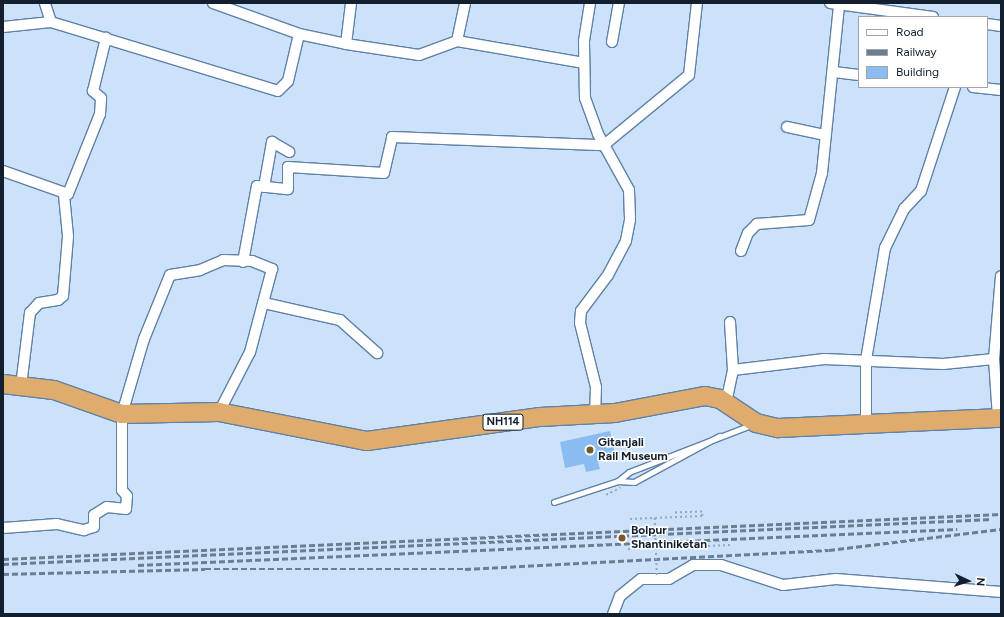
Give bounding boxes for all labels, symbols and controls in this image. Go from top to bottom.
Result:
legend [858,16,988,88]
text: Road [896,25,924,39]
text: Railway [896,45,937,59]
text: Building [896,65,939,79]
road number: NH114 [482,413,524,431]
place label: Gitanjali Rail Museum [598,436,668,464]
marker: Gitanjali Rail Museum [585,445,595,455]
place label: Bolpur Shantiniketan [631,524,707,552]
marker: Bolpur Shantiniketan [616,532,628,544]
north arrow [948,561,988,601]
text: N [974,577,987,587]

